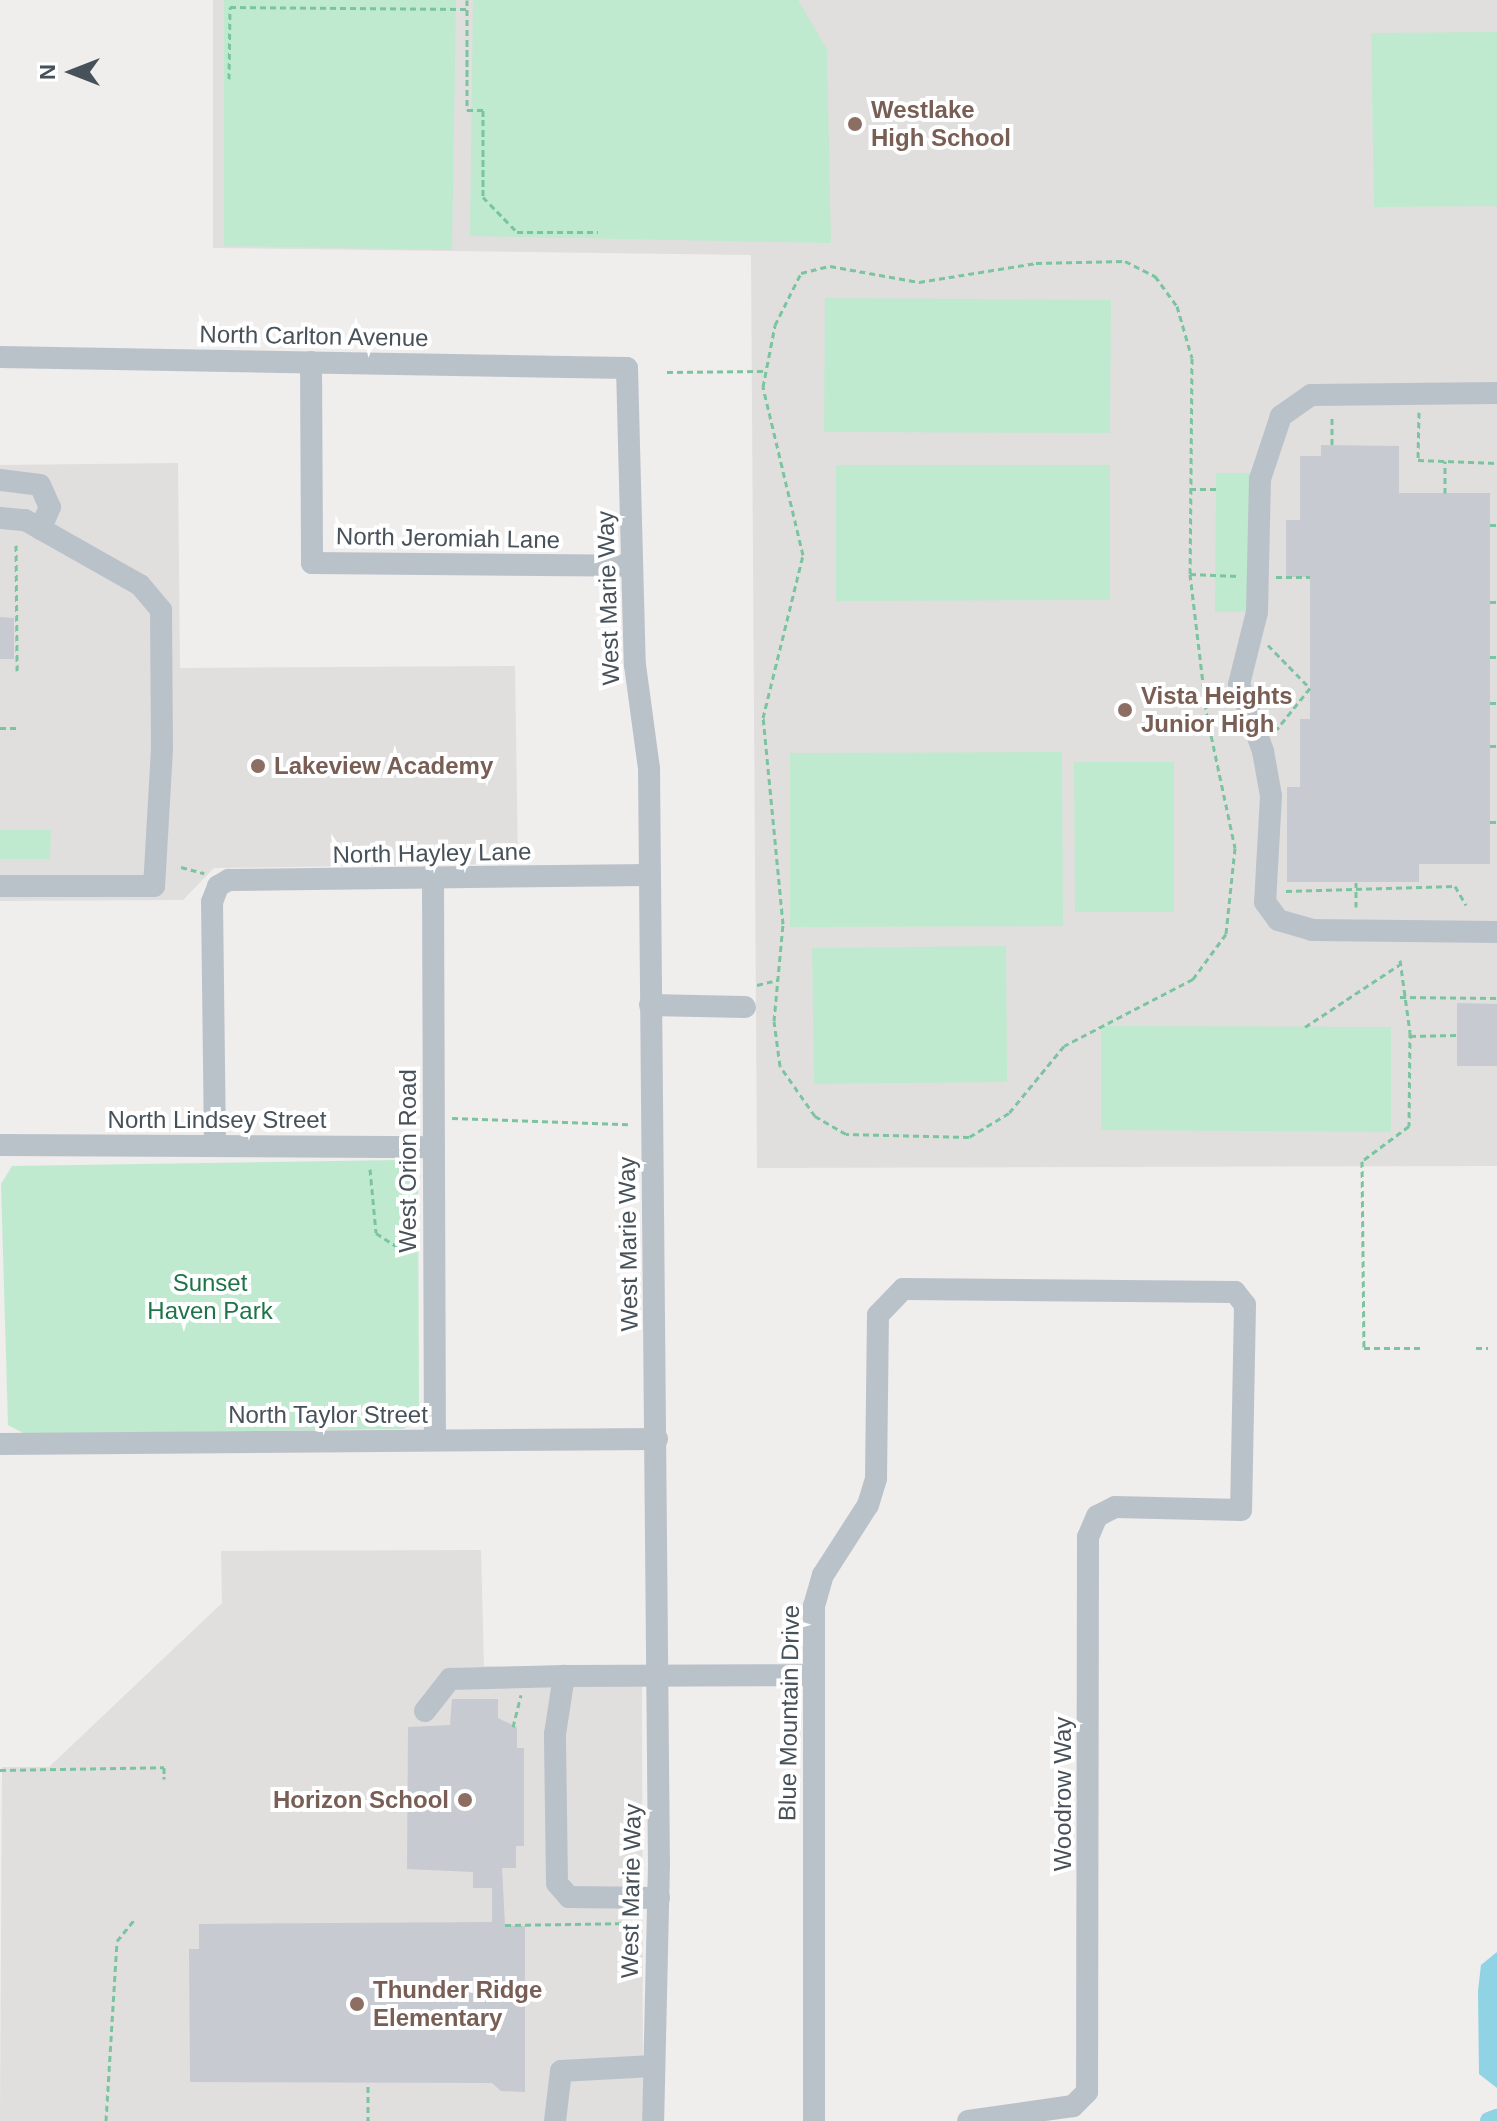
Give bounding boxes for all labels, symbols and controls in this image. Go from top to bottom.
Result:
north arrow [32,32,112,112]
text: N [35,64,60,80]
place label: Westlake High School [871,96,1011,152]
marker: Westlake High School [846,115,864,133]
street label: North Carlton Avenue [199,320,429,352]
street label: West Marie Way [591,510,625,686]
street label: North Jeromiah Lane [336,522,560,554]
place label: Vista Heights Junior High [1141,682,1293,738]
marker: Vista Heights Junior High [1116,701,1134,719]
place label: Lakeview Academy [274,752,494,780]
marker: Lakeview Academy [249,757,267,775]
street label: North Hayley Lane [332,837,532,869]
street label: West Orion Road [394,1069,422,1253]
street label: North Lindsey Street [108,1106,326,1134]
street label: West Marie Way [612,1156,644,1332]
park label: Sunset Haven Park [147,1269,273,1325]
street label: North Taylor Street [228,1401,428,1429]
street label: Blue Mountain Drive [773,1605,805,1821]
street label: Woodrow Way [1049,1717,1077,1871]
place label: Horizon School [273,1786,449,1814]
marker: Horizon School [456,1791,474,1809]
street label: West Marie Way [615,1803,647,1979]
place label: Thunder Ridge Elementary [373,1976,542,2032]
marker: Thunder Ridge Elementary [348,1995,366,2013]

